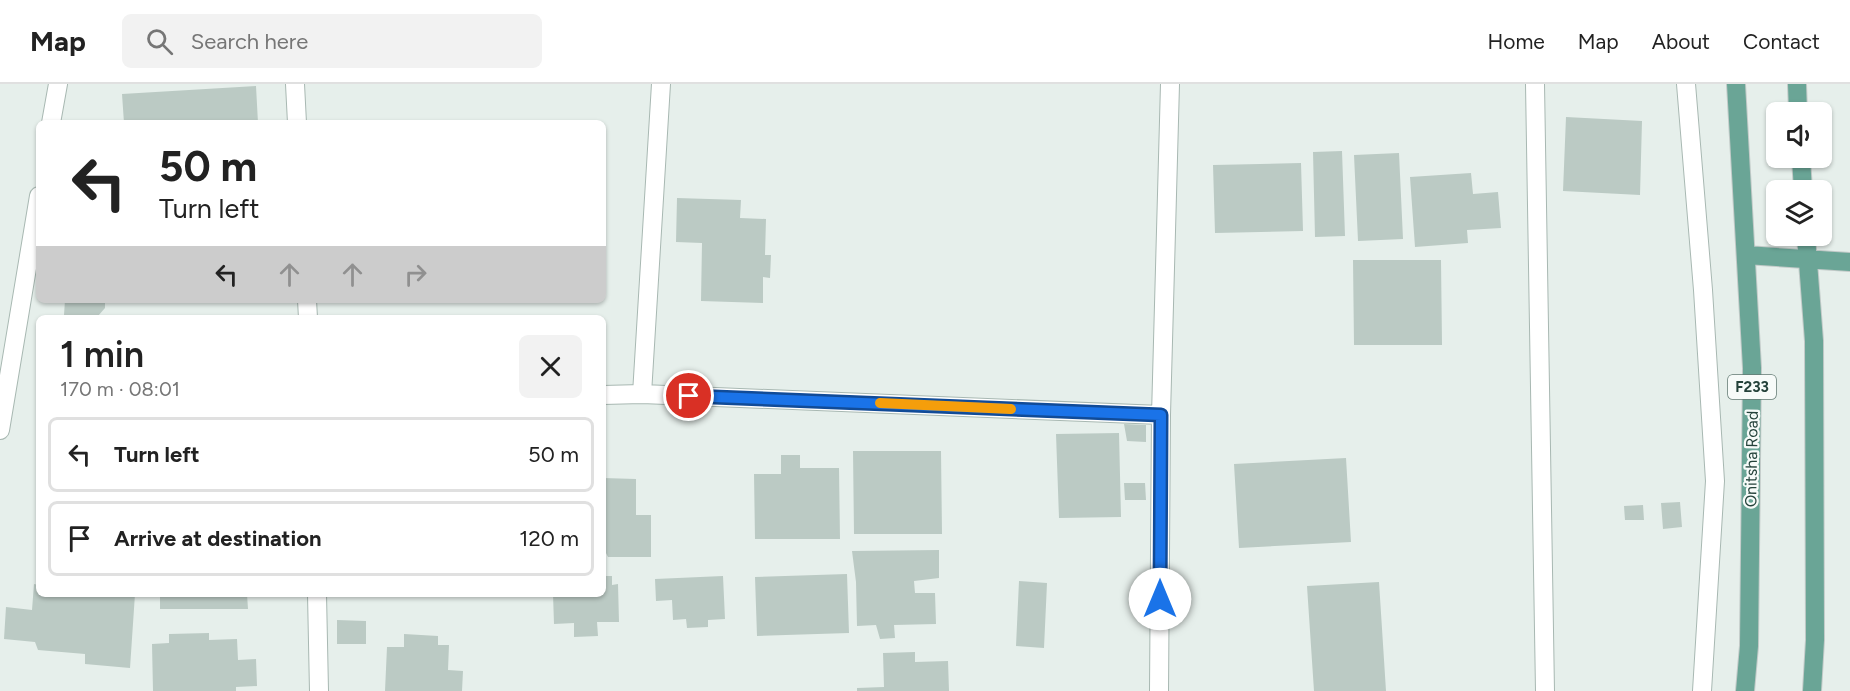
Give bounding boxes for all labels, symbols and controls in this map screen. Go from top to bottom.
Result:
search box [122,14,542,68]
text: Map [30,24,86,58]
icon: search [143,25,176,58]
text: Search here [191,28,308,55]
text: Home [1488,29,1545,54]
text: Map [1578,29,1619,54]
text: About [1652,29,1710,54]
text: Contact [1743,29,1820,54]
map controls [1766,102,1832,246]
button: sound [1766,102,1832,168]
text: 50 m [159,141,257,192]
icon: left [60,144,138,222]
button: layers [1766,180,1832,246]
text: Turn left [159,192,259,225]
icon: left [210,258,243,291]
icon: ahead [273,258,306,291]
icon: ahead [336,258,369,291]
icon: right [399,258,432,291]
text: 1 min [60,333,144,376]
button: close [519,335,582,398]
pin [663,370,714,421]
road number: F233 [1728,375,1776,399]
text: 170 m · 08:01 [60,377,180,401]
icon: arrive [672,379,705,412]
street label: Onitsha Road [1741,411,1762,507]
icon: left [63,438,96,471]
text: Turn left [114,441,200,468]
text: 50 m [528,441,579,468]
icon: arrive [63,522,96,555]
text: Arrive at destination [114,525,322,552]
text: 120 m [519,525,579,552]
position arrow [1128,567,1192,631]

